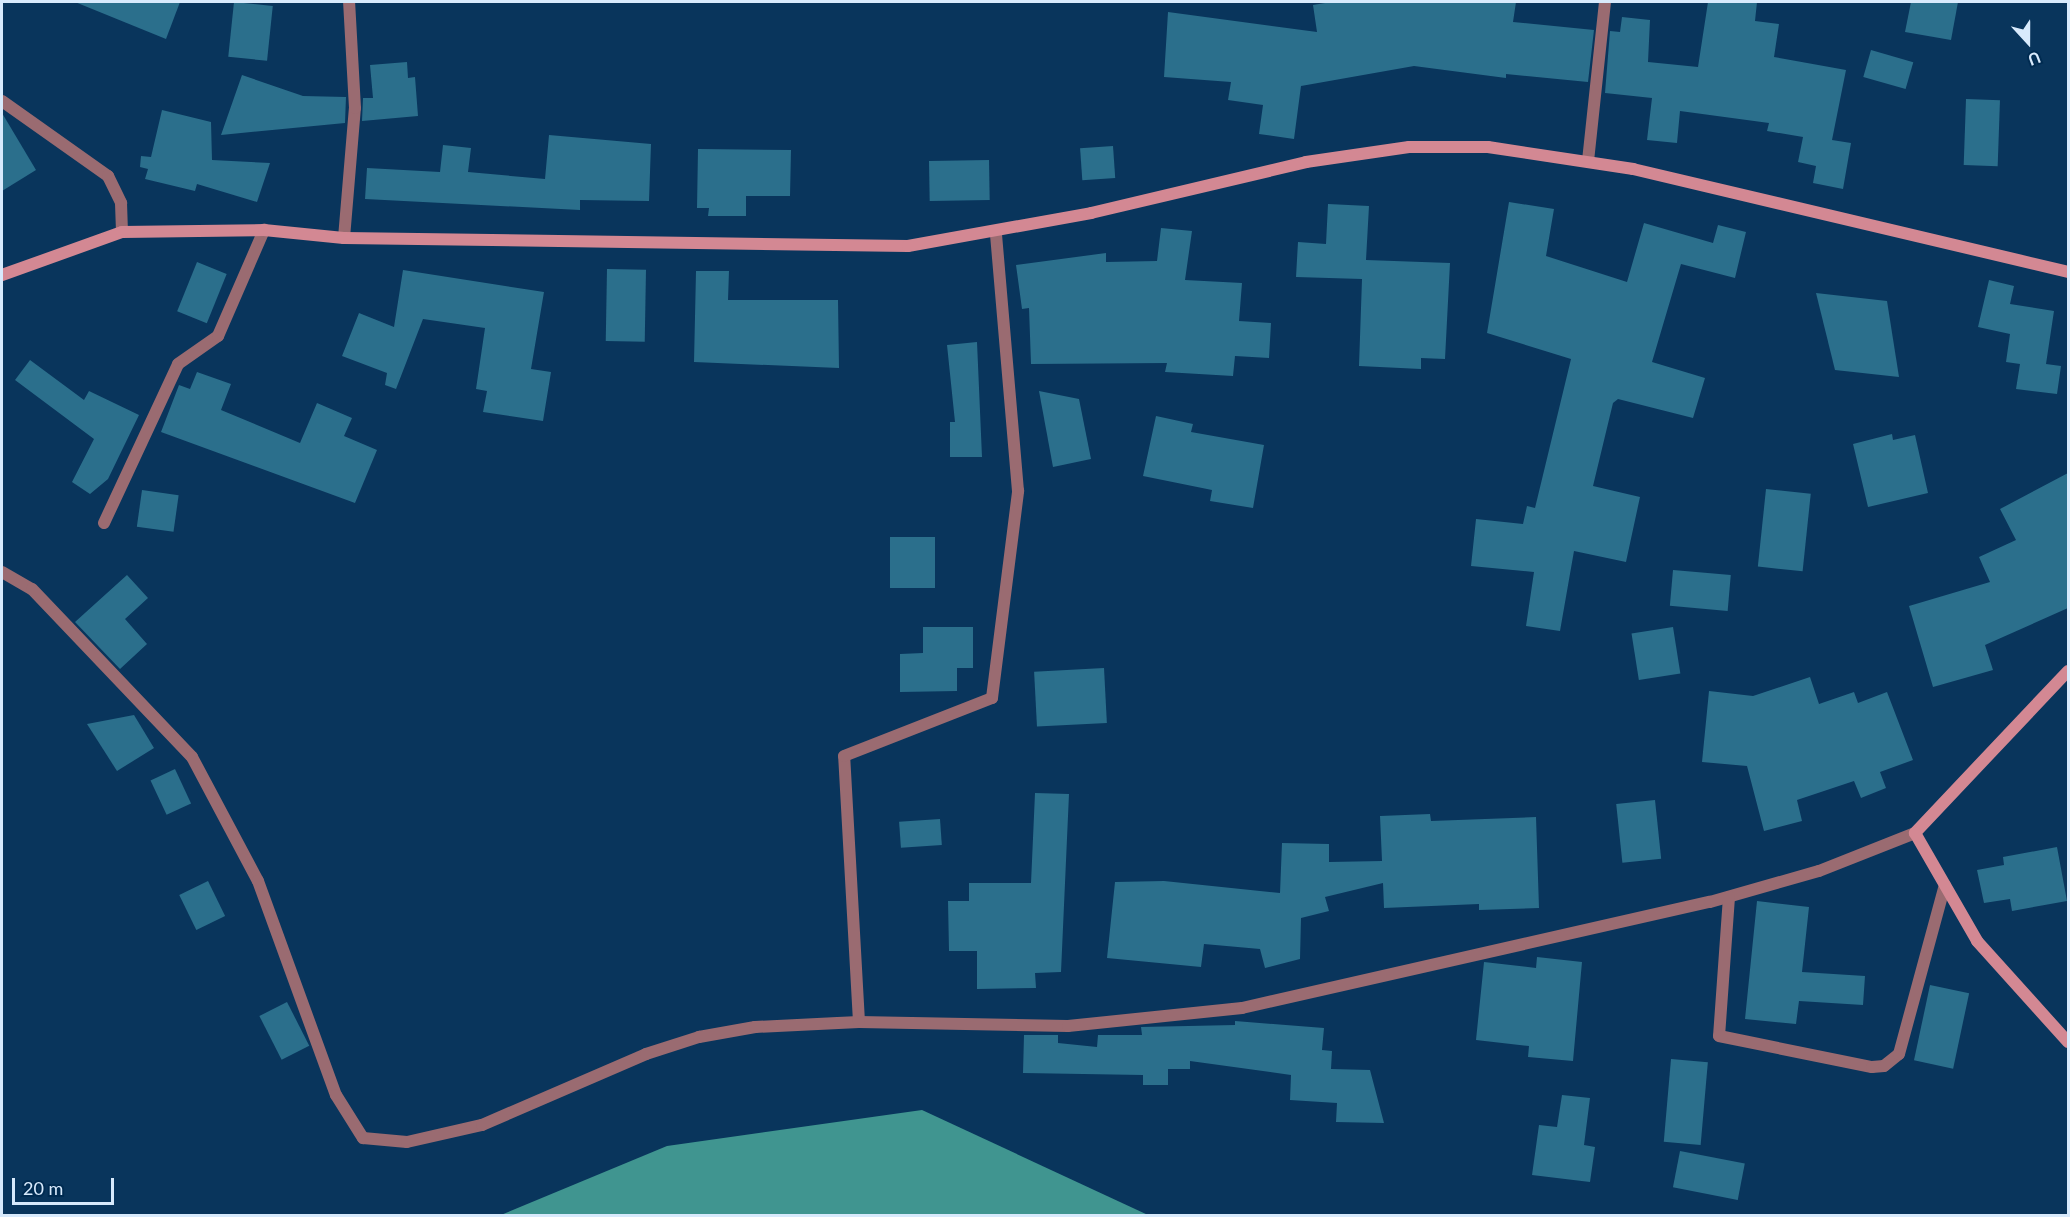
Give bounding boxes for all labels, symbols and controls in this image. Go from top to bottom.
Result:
north arrow [1998,12,2058,72]
text: U [2026,48,2044,70]
scale bar [15,1166,117,1204]
text: 20 m [23,1177,63,1199]

